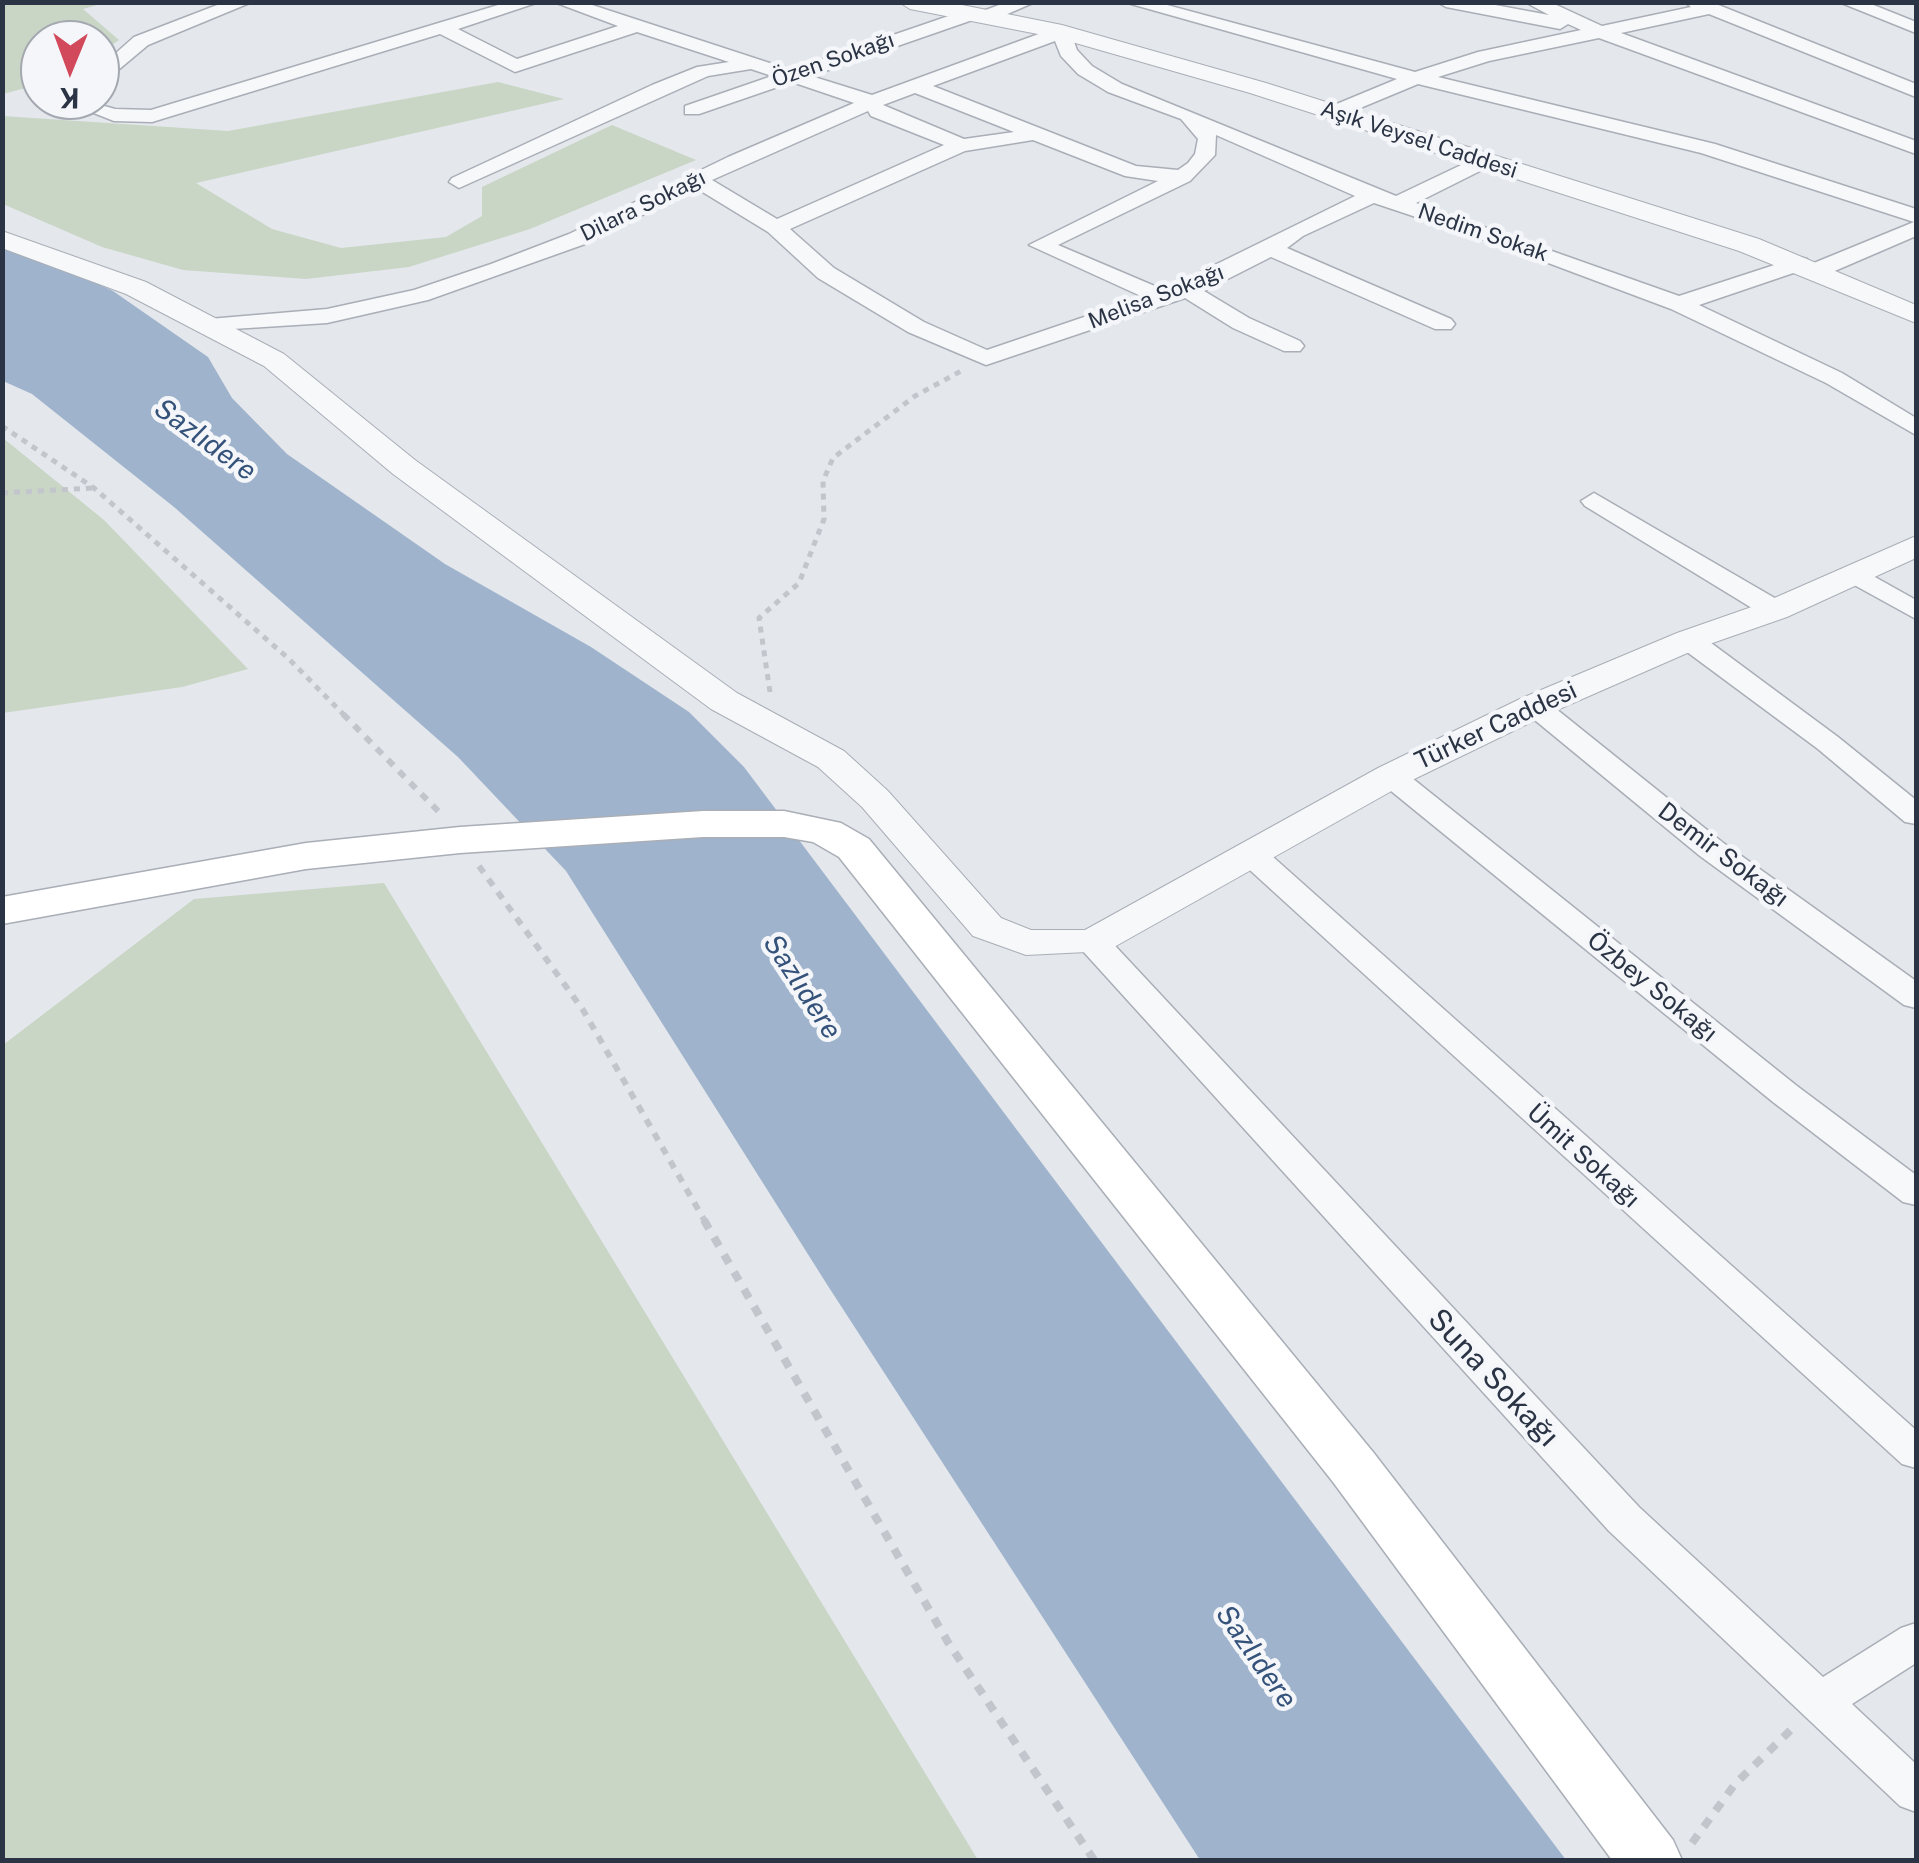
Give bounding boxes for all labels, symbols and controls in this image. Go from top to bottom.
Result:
north arrow [20,20,120,120]
street label: Özen Sokağı [768,27,898,93]
text: K [59,82,80,115]
street label: Aşık Veysel Caddesi [1317,96,1521,184]
street label: Dilara Sokağı [576,164,710,248]
street label: Nedim Sokak [1414,198,1552,268]
street label: Melisa Sokağı [1085,259,1227,335]
water label: Sazlıdere [147,392,263,488]
street label: Türker Caddesi [1410,675,1582,777]
street label: Demir Sokağı [1652,796,1794,914]
street label: Özbey Sokağı [1581,925,1723,1049]
water label: Sazlıdere [756,928,848,1046]
street label: Ümit Sokağı [1521,1098,1645,1214]
street label: Suna Sokağı [1420,1302,1566,1454]
water label: Sazlıdere [1208,1599,1304,1715]

